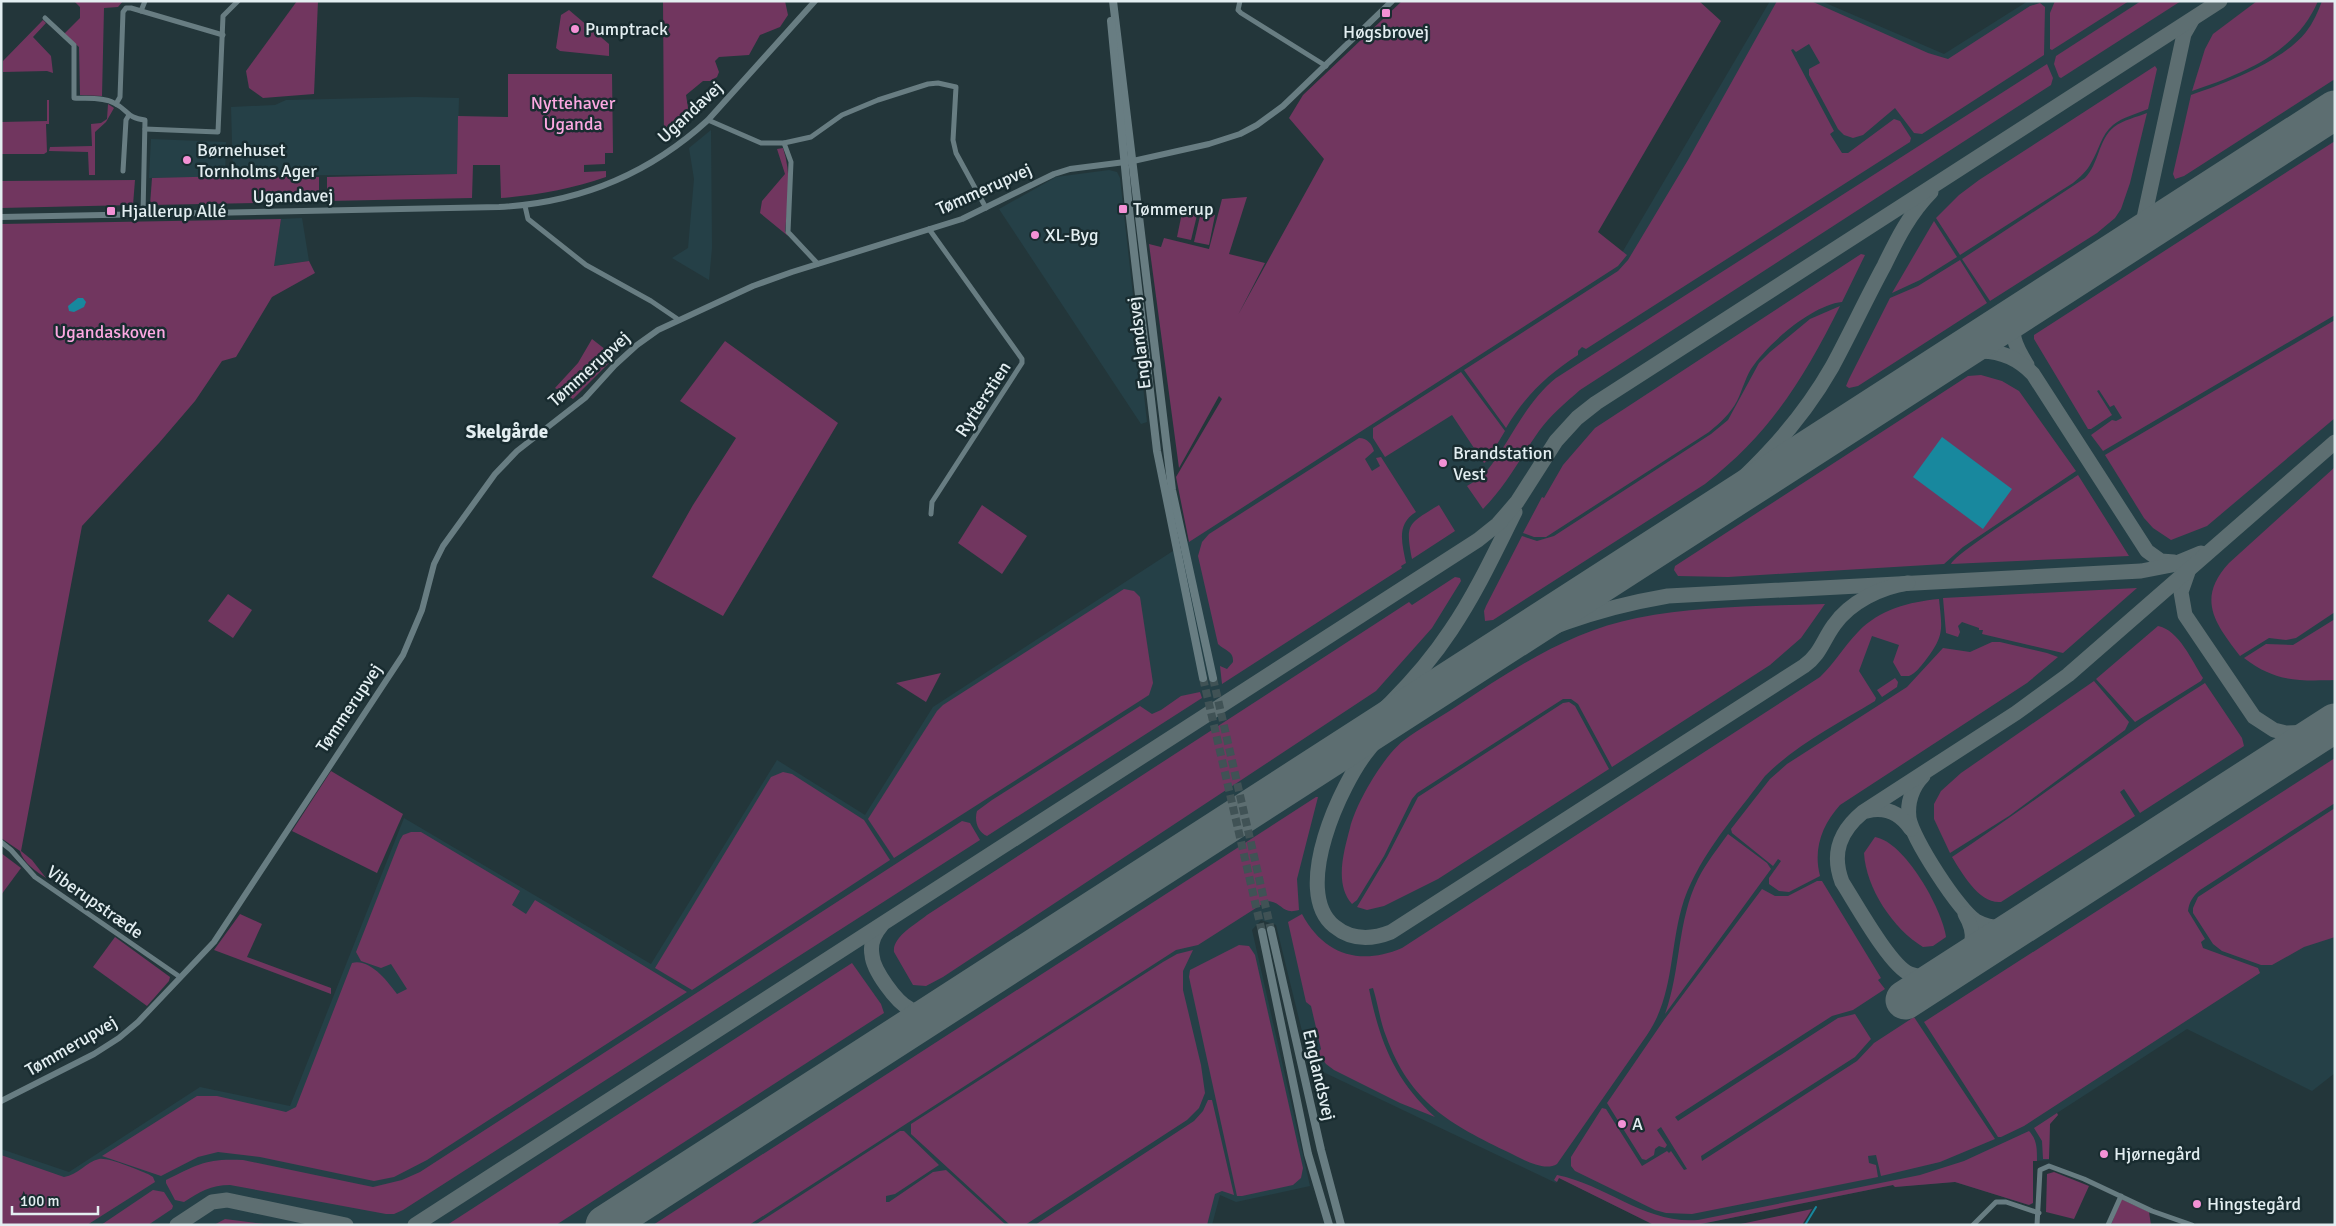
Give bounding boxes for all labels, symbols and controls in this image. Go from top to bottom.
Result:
marker: Høgsbrovej [1380,7,1392,19]
place label: Pumptrack [585,18,668,40]
place label: Høgsbrovej [1343,21,1429,43]
marker: Pumptrack [569,23,581,35]
street label: Ugandavej [653,76,727,148]
park label: Nyttehaver Uganda [531,92,616,135]
place label: Børnehuset Tornholms Ager [197,139,317,182]
marker: Børnehuset Tornholms Ager [181,154,193,166]
street label: Tømmerupvej [933,158,1035,220]
street label: Ugandavej [252,184,334,208]
place label: Tømmerup [1133,198,1213,220]
place label: Hjallerup Allé [121,200,226,222]
marker: Tømmerup [1117,203,1129,215]
marker: Hjallerup Allé [105,205,117,217]
place label: XL-Byg [1045,224,1098,246]
marker: XL-Byg [1029,229,1041,241]
street label: Englandsvej [1122,295,1156,391]
park label: Ugandaskoven [54,321,166,343]
street label: Tømmerupvej [544,327,634,411]
street label: Rytterstien [950,357,1016,441]
district label: Skelgårde [466,420,548,444]
place label: Brandstation Vest [1453,442,1552,485]
marker: Brandstation Vest [1437,457,1449,469]
street label: Tømmerupvej [311,659,387,757]
street label: Viberupstræde [42,861,148,943]
street label: Tømmerupvej [21,1011,121,1081]
street label: Englandsvej [1298,1027,1340,1123]
place label: A [1632,1113,1643,1135]
marker: A [1616,1118,1628,1130]
place label: Hjørnegård [2114,1143,2201,1165]
marker: Hjørnegård [2098,1148,2110,1160]
scale bar [12,1184,99,1216]
text: 100 m [20,1192,60,1210]
place label: Hingstegård [2207,1193,2301,1215]
marker: Hingstegård [2191,1198,2203,1210]

